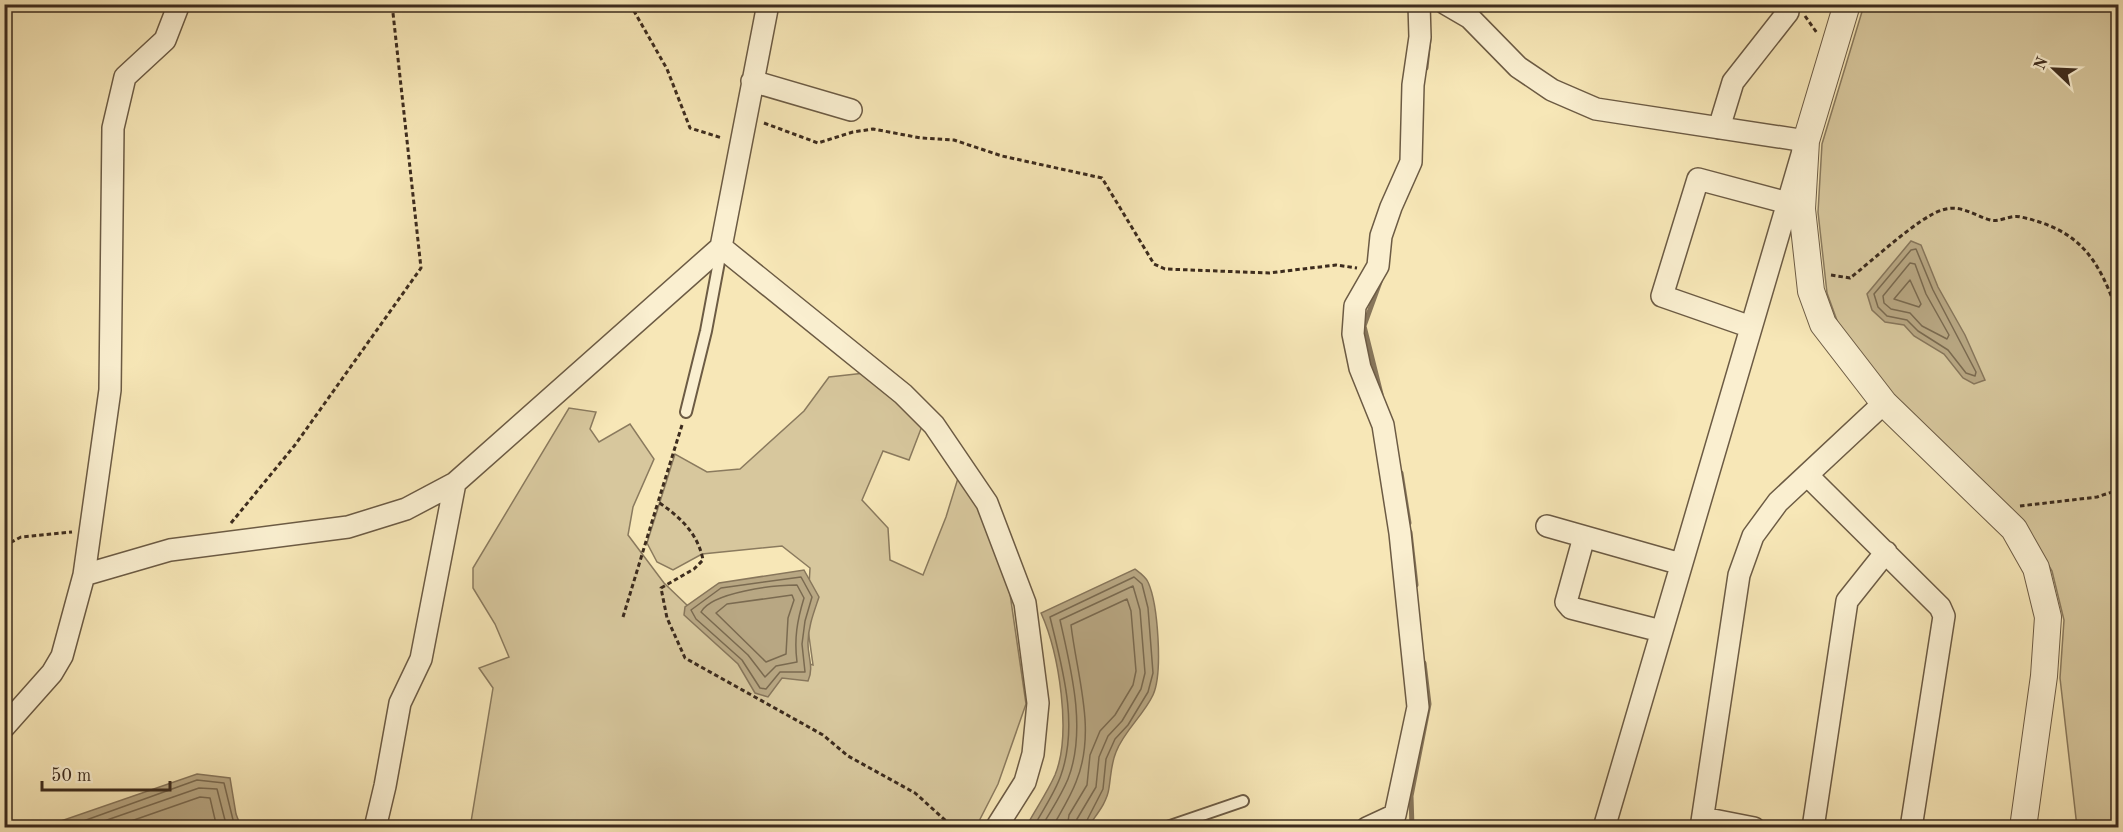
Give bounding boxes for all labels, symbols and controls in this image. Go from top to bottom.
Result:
north arrow [2024,39,2084,99]
text: N [2032,54,2052,73]
scale bar [42,754,170,792]
text: 50 m [51,767,91,785]

